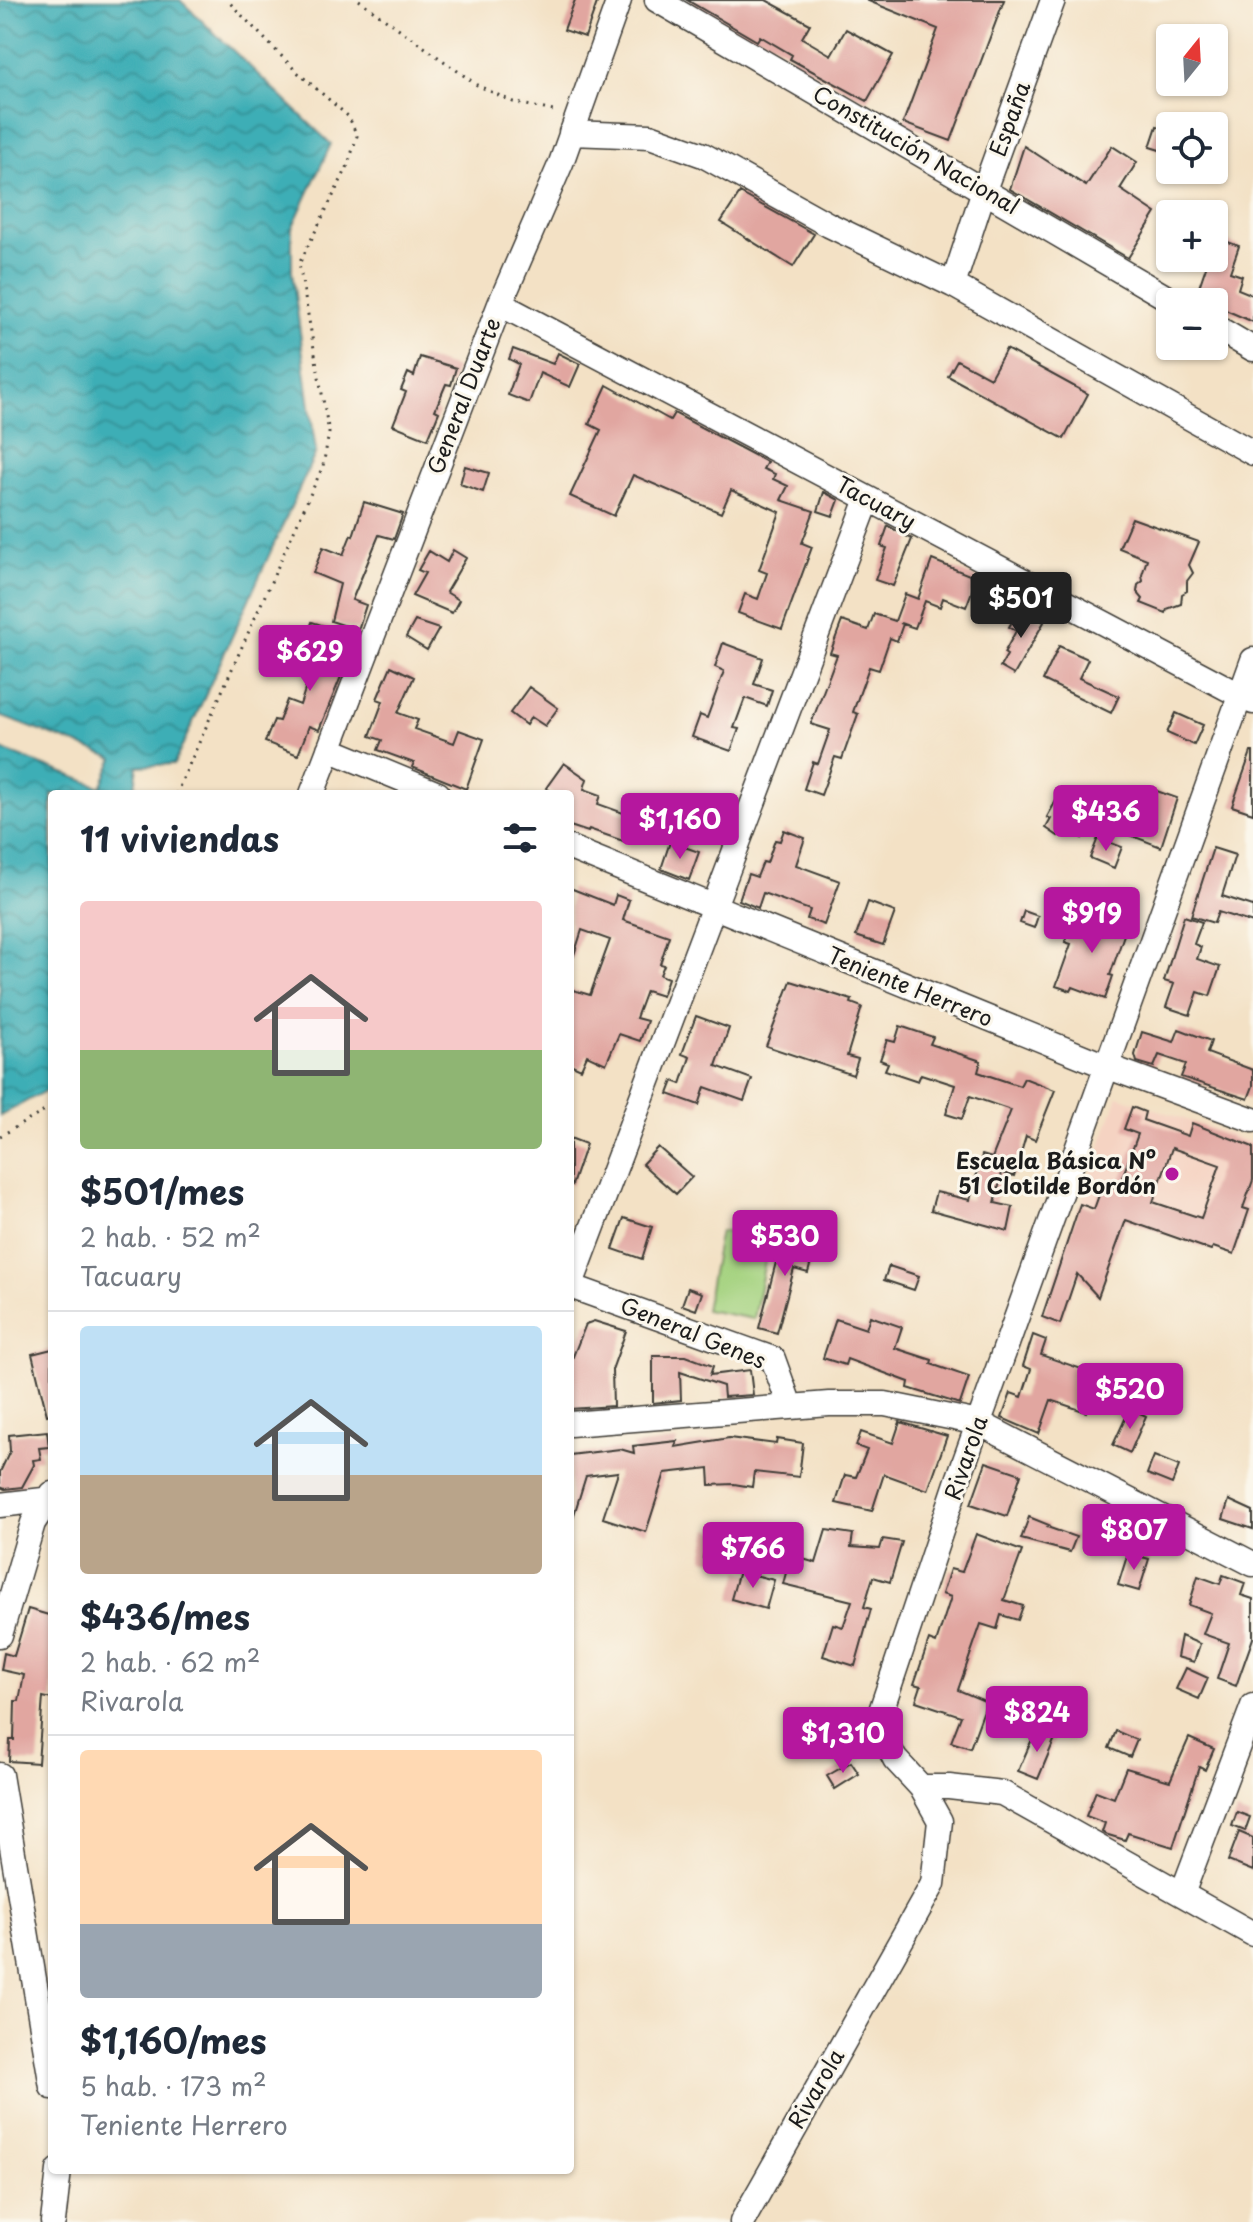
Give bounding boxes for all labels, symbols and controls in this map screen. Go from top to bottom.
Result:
north arrow [1156,24,1228,96]
map controls [1156,24,1228,360]
street label: Constitución Nacional [807,76,1026,221]
street label: España [980,76,1037,161]
button: locate [1156,112,1228,184]
button: + [1156,200,1228,272]
button: − [1156,288,1228,360]
street label: General Duarte [418,312,508,479]
street label: Tacuary [831,467,923,536]
pin: $501 [974,572,1068,640]
text: $501 [989,578,1053,617]
pin: $629 [263,625,357,693]
text: $629 [277,631,343,670]
pin: $436 [1059,785,1153,853]
text: $436 [1071,791,1141,830]
pin: $1,160 [615,793,745,861]
text: $1,160 [639,799,721,838]
text: 11 viviendas [80,812,279,864]
icon: filters [498,816,542,860]
pin: $919 [1045,887,1139,955]
text: $919 [1062,893,1122,932]
street label: Teniente Herrero [823,937,998,1034]
icon: home [239,953,383,1097]
place label: Escuela Básica Nº 51 Clotilde Bordón [956,1143,1156,1201]
text: $501/mes [80,1165,244,1217]
marker: Escuela Básica Nº 51 Clotilde Bordón [1163,1165,1181,1183]
pin: $530 [738,1210,832,1278]
text: $530 [750,1216,820,1255]
text: 2 hab. · 52 m² [80,1217,261,1256]
text: Tacuary [80,1256,182,1295]
street label: General Genes [616,1287,771,1376]
pin: $520 [1083,1363,1177,1431]
text: $520 [1095,1369,1165,1408]
icon: home [239,1378,383,1522]
street label: Rivarola [935,1410,995,1504]
pin: $807 [1087,1504,1181,1572]
text: $807 [1100,1510,1168,1549]
pin: $766 [706,1522,800,1590]
text: $766 [721,1528,785,1567]
text: $436/mes [80,1590,250,1642]
text: 2 hab. · 62 m² [80,1642,261,1681]
text: Rivarola [80,1681,183,1720]
pin: $824 [990,1686,1084,1754]
text: $824 [1004,1692,1070,1731]
pin: $1,310 [778,1707,908,1775]
text: $1,310 [801,1713,885,1752]
icon: home [239,1802,383,1946]
text: $1,160/mes [80,2014,267,2066]
street label: Rivarola [779,2041,851,2134]
text: 5 hab. · 173 m² [80,2066,267,2105]
text: Teniente Herrero [80,2105,288,2144]

